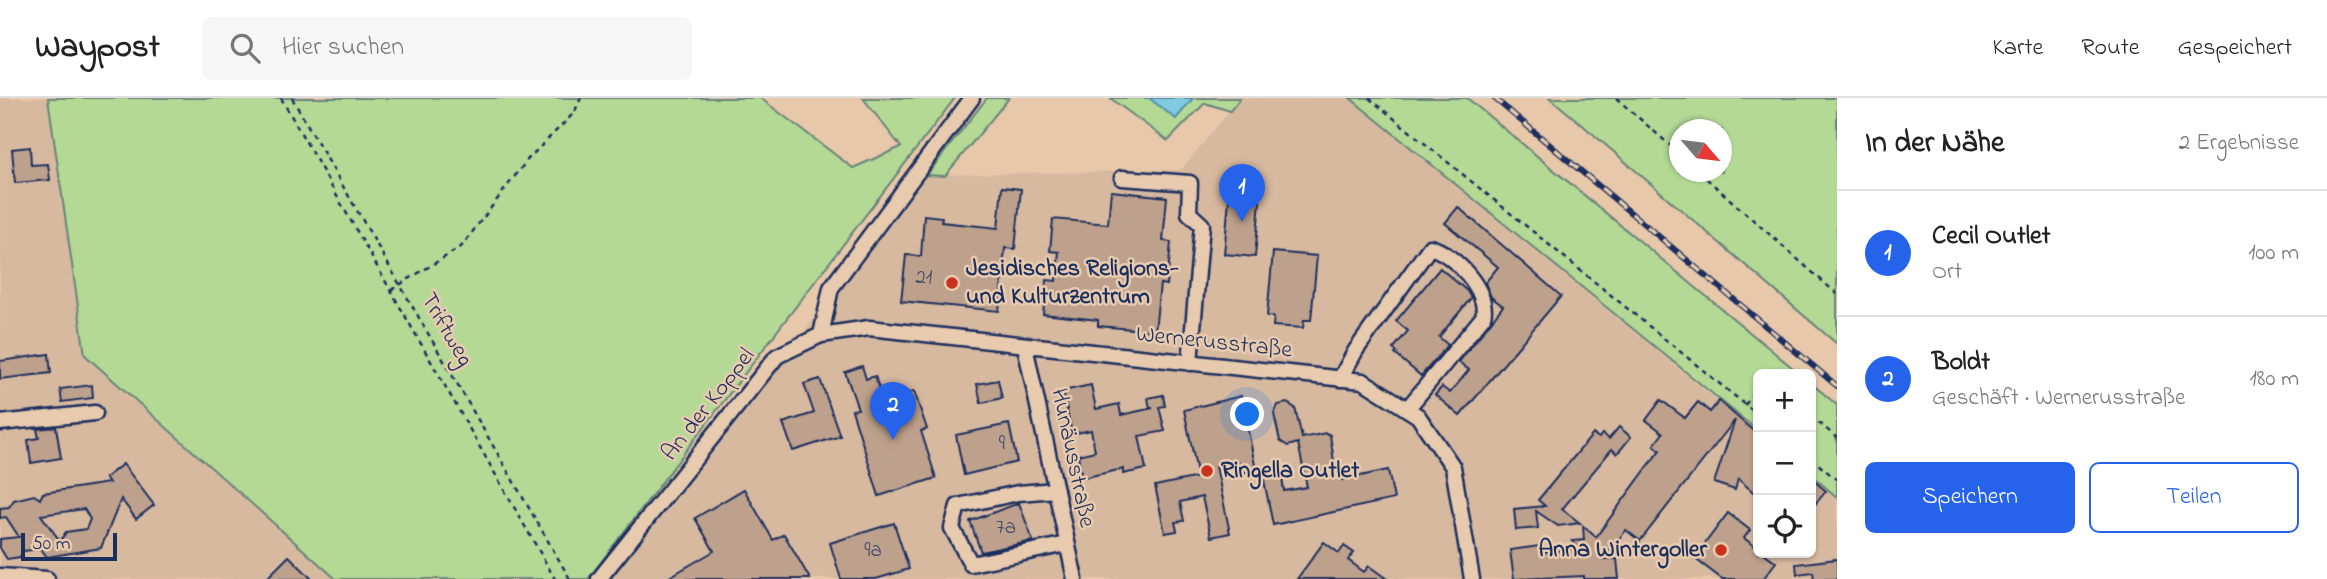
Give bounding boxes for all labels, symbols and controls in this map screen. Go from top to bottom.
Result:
search box [202,17,692,80]
text: Waypost [35,24,160,72]
icon: search [226,29,264,67]
text: Hier suchen [282,29,404,67]
text: Karte [1992,31,2043,66]
text: Route [2081,31,2140,66]
text: Gespeichert [2178,31,2292,66]
north arrow [1669,119,1732,182]
text: In der Nähe [1865,122,2005,166]
text: 2 Ergebnisse [2179,127,2299,160]
pin: 1 [1219,164,1265,222]
text: Cecil Outlet [1932,218,2050,256]
text: 1 [1884,237,1892,270]
text: 100 m [2248,237,2299,270]
place label: Jesidisches Religions- und Kulturzentrum [966,252,1179,315]
text: Ort [1932,256,1962,289]
house number: 21 [915,263,933,293]
marker: Jesidisches Religions- und Kulturzentrum [944,275,960,291]
street label: Triftweg [411,286,481,374]
street label: Wernerusstraße [1134,317,1294,369]
street label: An der Koppel [654,341,764,469]
text: Boldt [1932,344,1990,382]
text: 2 [1882,363,1894,396]
text: 180 m [2250,363,2299,396]
map controls [1753,369,1816,558]
button: + [1753,369,1816,432]
pin: 2 [870,382,916,440]
text: Geschäft · Wernerusstraße [1932,382,2185,415]
street label: Hunäusstraße [1040,385,1104,531]
your location [1230,397,1264,431]
house number: 9 [999,429,1006,459]
button: − [1753,432,1816,495]
place label: Ringella Outlet [1221,454,1360,490]
button: Speichern [1865,462,2075,533]
button: Teilen [2089,462,2299,533]
marker: Ringella Outlet [1199,463,1215,479]
button: locate [1753,495,1816,558]
house number: 7a [996,513,1016,543]
scale bar [21,530,117,562]
text: 50 m [32,531,71,558]
place label: Anna Wintergoller [1539,533,1708,569]
house number: 9a [864,536,882,566]
marker: Anna Wintergoller [1713,542,1729,558]

